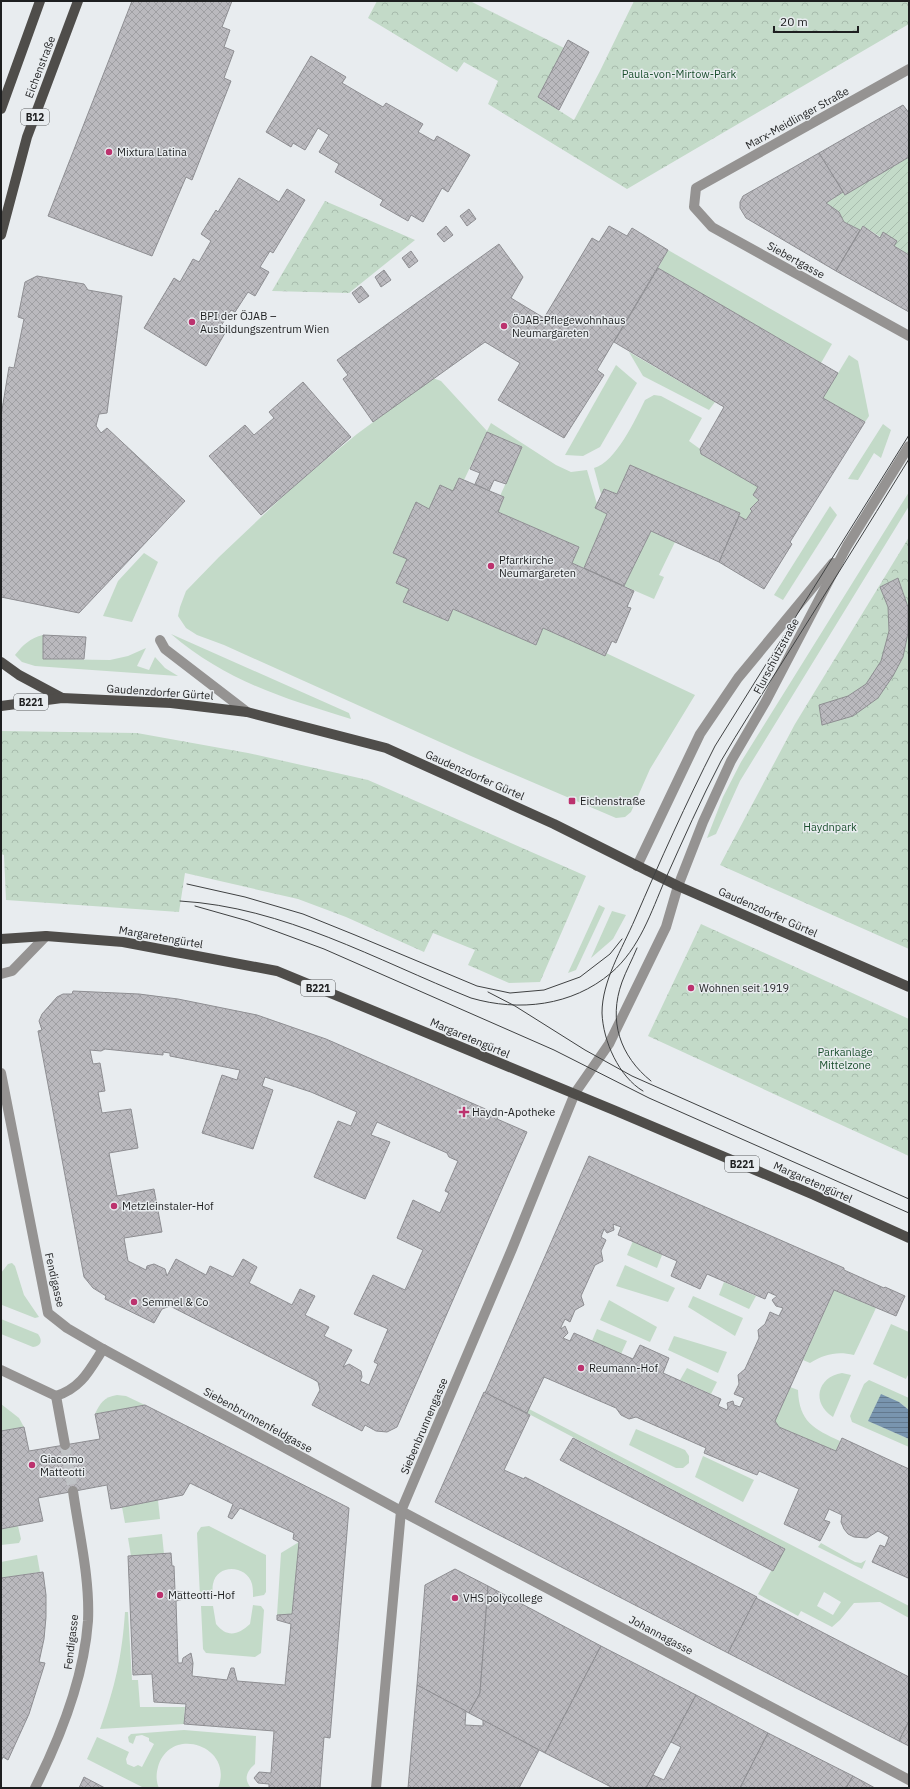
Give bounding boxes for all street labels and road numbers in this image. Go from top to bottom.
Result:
street label: Eichenstraße [22,34,58,100]
street label: Marx-Meidlinger Straße [743,84,851,152]
road number: B12 [21,109,49,125]
street label: Siebertgasse [765,238,827,282]
street label: Flurschützstraße [750,616,802,696]
street label: Gaudenzdorfer Gürtel [106,681,214,703]
road number: B221 [14,694,48,710]
street label: Gaudenzdorfer Gürtel [423,747,527,803]
street label: Gaudenzdorfer Gürtel [716,884,820,940]
street label: Margaretengürtel [118,923,204,951]
road number: B221 [301,980,335,996]
street label: Margaretengürtel [428,1015,512,1061]
road number: B221 [725,1156,759,1172]
street label: Margaretengürtel [771,1158,855,1206]
street label: Fendigasse [42,1251,68,1309]
street label: Siebenbrunnengasse [397,1376,451,1476]
street label: Siebenbrunnenfeldgasse [201,1384,315,1456]
street label: Johannagasse [627,1612,695,1658]
street label: Fendigasse [61,1614,81,1670]

